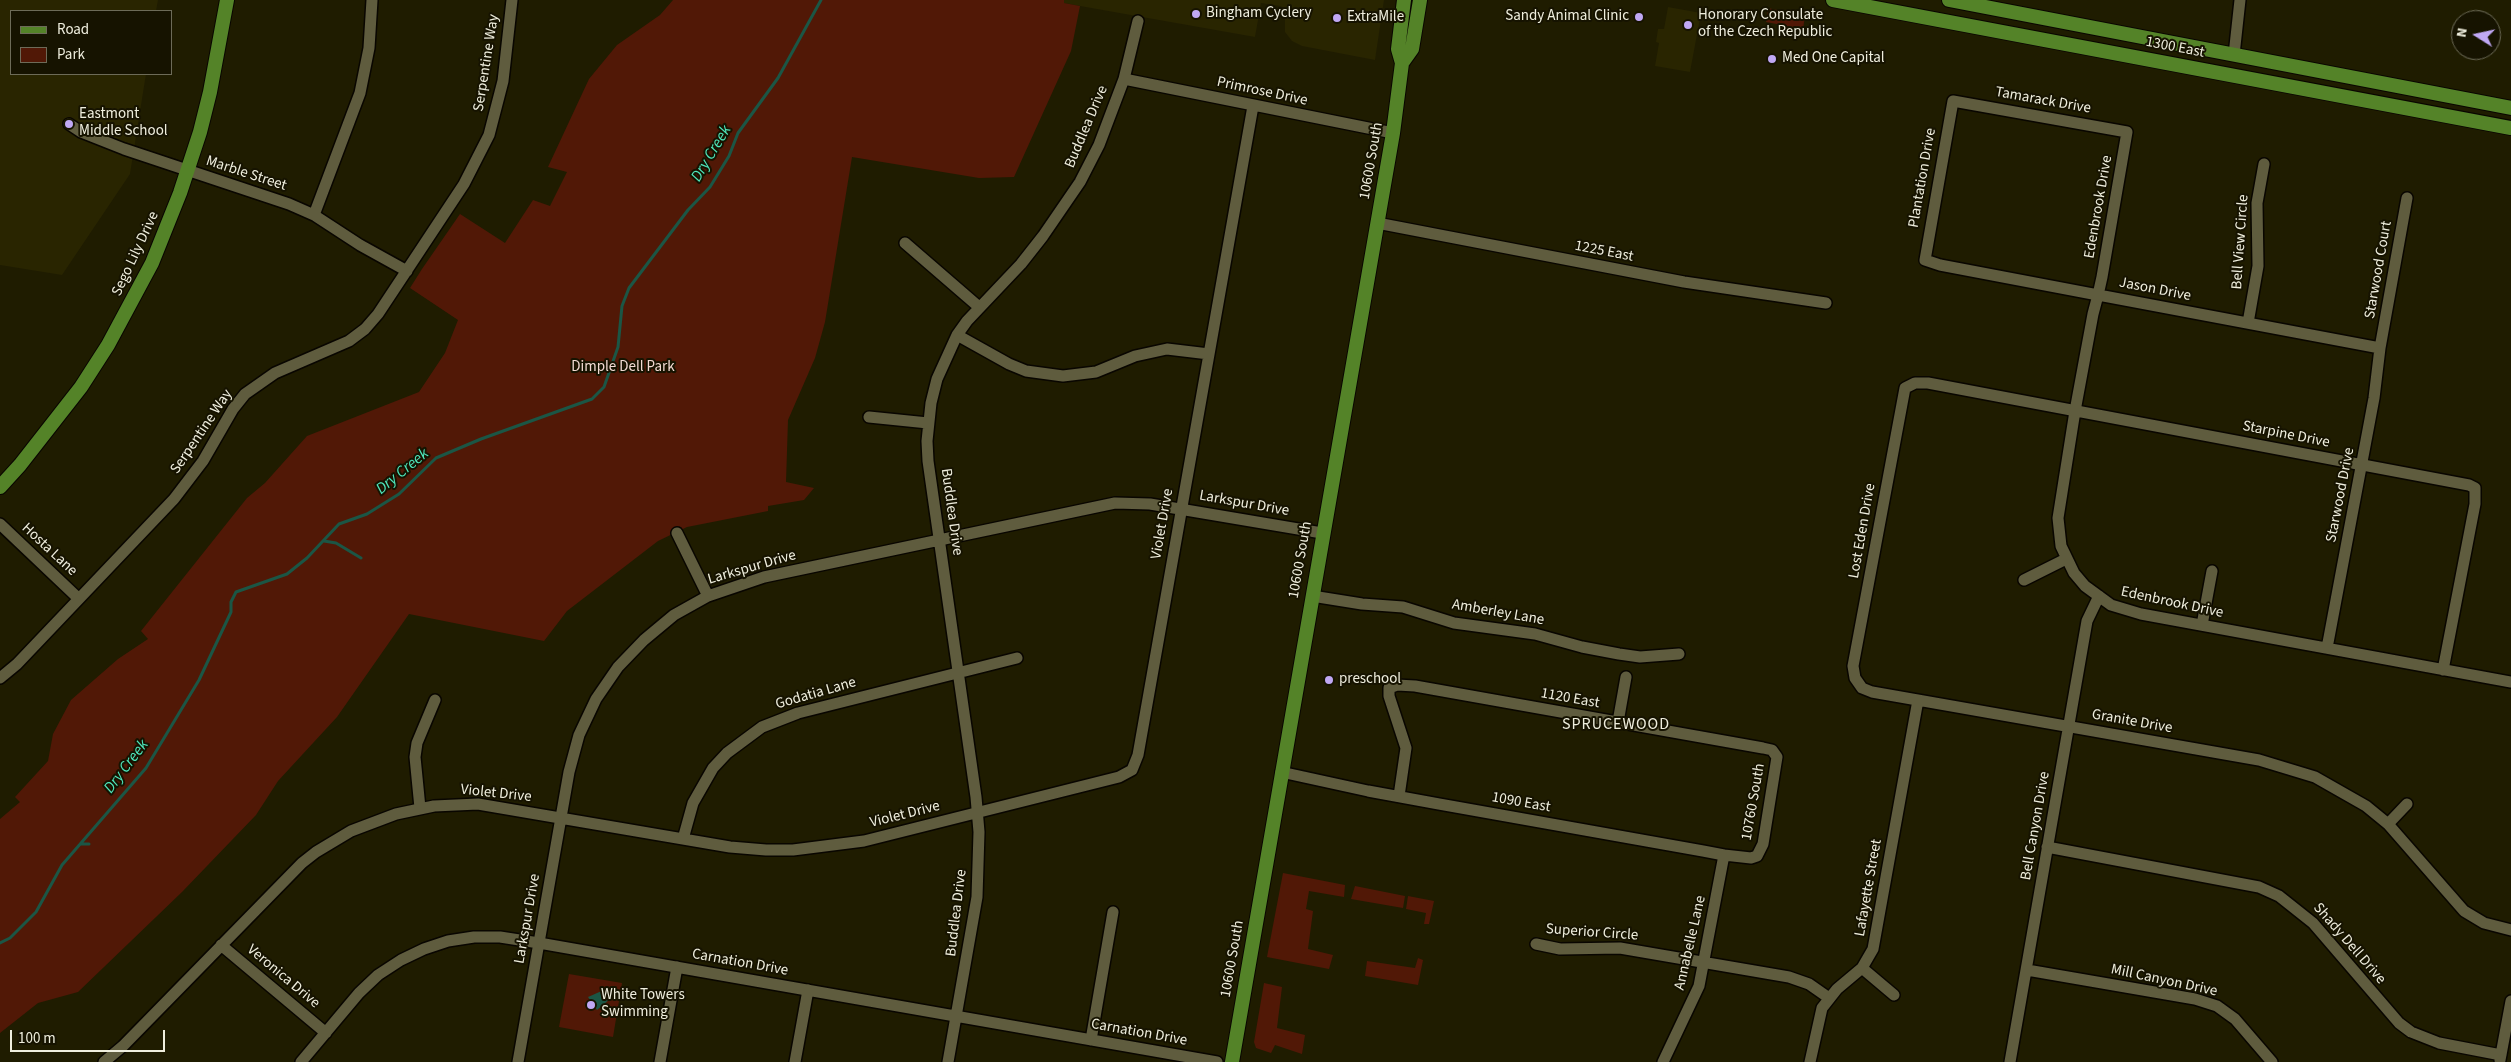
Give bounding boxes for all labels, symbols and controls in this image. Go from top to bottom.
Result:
place label: Bingham Cyclery [1206,5,1311,23]
place label: Honorary Consulate of the Czech Republic [1698,7,1832,42]
marker: Bingham Cyclery [1190,8,1202,20]
place label: Sandy Animal Clinic [1505,8,1629,26]
place label: ExtraMile [1347,9,1404,27]
legend [10,10,172,75]
north arrow [2451,10,2501,60]
marker: Sandy Animal Clinic [1633,11,1645,23]
marker: ExtraMile [1331,12,1343,24]
street label: Serpentine Way [470,13,504,113]
text: Road [57,19,89,40]
marker: Honorary Consulate of the Czech Republic [1682,19,1694,31]
text: N [2452,26,2473,39]
street label: 1300 East [2144,34,2206,62]
text: Park [57,44,85,65]
place label: Med One Capital [1782,50,1885,68]
marker: Med One Capital [1766,53,1778,65]
street label: Primrose Drive [1215,74,1309,110]
street label: Buddlea Drive [1062,83,1112,171]
street label: Tamarack Drive [1994,84,2092,118]
place label: Eastmont Middle School [79,106,168,141]
marker: Eastmont Middle School [63,118,75,130]
street label: 10600 South [1356,121,1388,201]
water label: Dry Creek [688,122,736,186]
street label: Plantation Drive [1905,127,1941,229]
street label: Marble Street [203,152,289,196]
street label: Edenbrook Drive [2081,154,2117,260]
street label: Bell View Circle [2229,194,2253,290]
street label: Sego Lily Drive [109,209,163,299]
street label: Starwood Court [2362,220,2396,320]
street label: 1225 East [1573,238,1635,266]
street label: Jason Drive [2118,274,2192,306]
park label: Dimple Dell Park [571,359,675,377]
street label: Serpentine Way [167,386,237,478]
street label: Starpine Drive [2241,418,2331,452]
water label: Dry Creek [373,445,433,499]
street label: Starwood Drive [2323,446,2359,544]
street label: Buddlea Drive [936,467,966,557]
street label: Lost Eden Drive [1846,482,1880,580]
street label: Violet Drive [1148,487,1178,561]
street label: Larkspur Drive [1198,487,1290,521]
street label: Hosta Lane [17,520,81,580]
street label: 10600 South [1285,520,1317,600]
street label: Larkspur Drive [706,547,798,589]
street label: Edenbrook Drive [2119,583,2225,623]
street label: Amberley Lane [1450,596,1546,630]
place label: preschool [1339,671,1401,689]
street label: Godatia Lane [774,674,858,714]
marker: preschool [1323,674,1335,686]
street label: 1120 East [1539,685,1601,713]
street label: Granite Drive [2090,706,2174,738]
district label: SPRUCEWOOD [1561,715,1671,735]
water label: Dry Creek [101,736,153,798]
street label: 10760 South [1738,762,1770,842]
street label: Bell Canyon Drive [2018,770,2054,882]
street label: Violet Drive [460,781,532,807]
street label: 1090 East [1490,789,1552,817]
street label: Violet Drive [868,798,942,832]
street label: Lafayette Street [1852,838,1886,938]
street label: Buddlea Drive [943,868,971,958]
street label: Larkspur Drive [511,873,545,965]
street label: Annabelle Lane [1671,894,1711,992]
street label: Shady Dell Drive [2309,900,2389,988]
street label: 10600 South [1217,919,1249,999]
street label: Superior Circle [1545,921,1639,945]
street label: Veronica Drive [243,941,323,1013]
street label: Carnation Drive [690,946,790,980]
street label: Mill Canyon Drive [2109,961,2219,1001]
place label: White Towers Swimming [601,987,685,1022]
marker: White Towers Swimming [585,999,597,1011]
street label: Carnation Drive [1089,1016,1189,1050]
scale bar [12,1020,168,1052]
text: 100 m [18,1028,56,1049]

